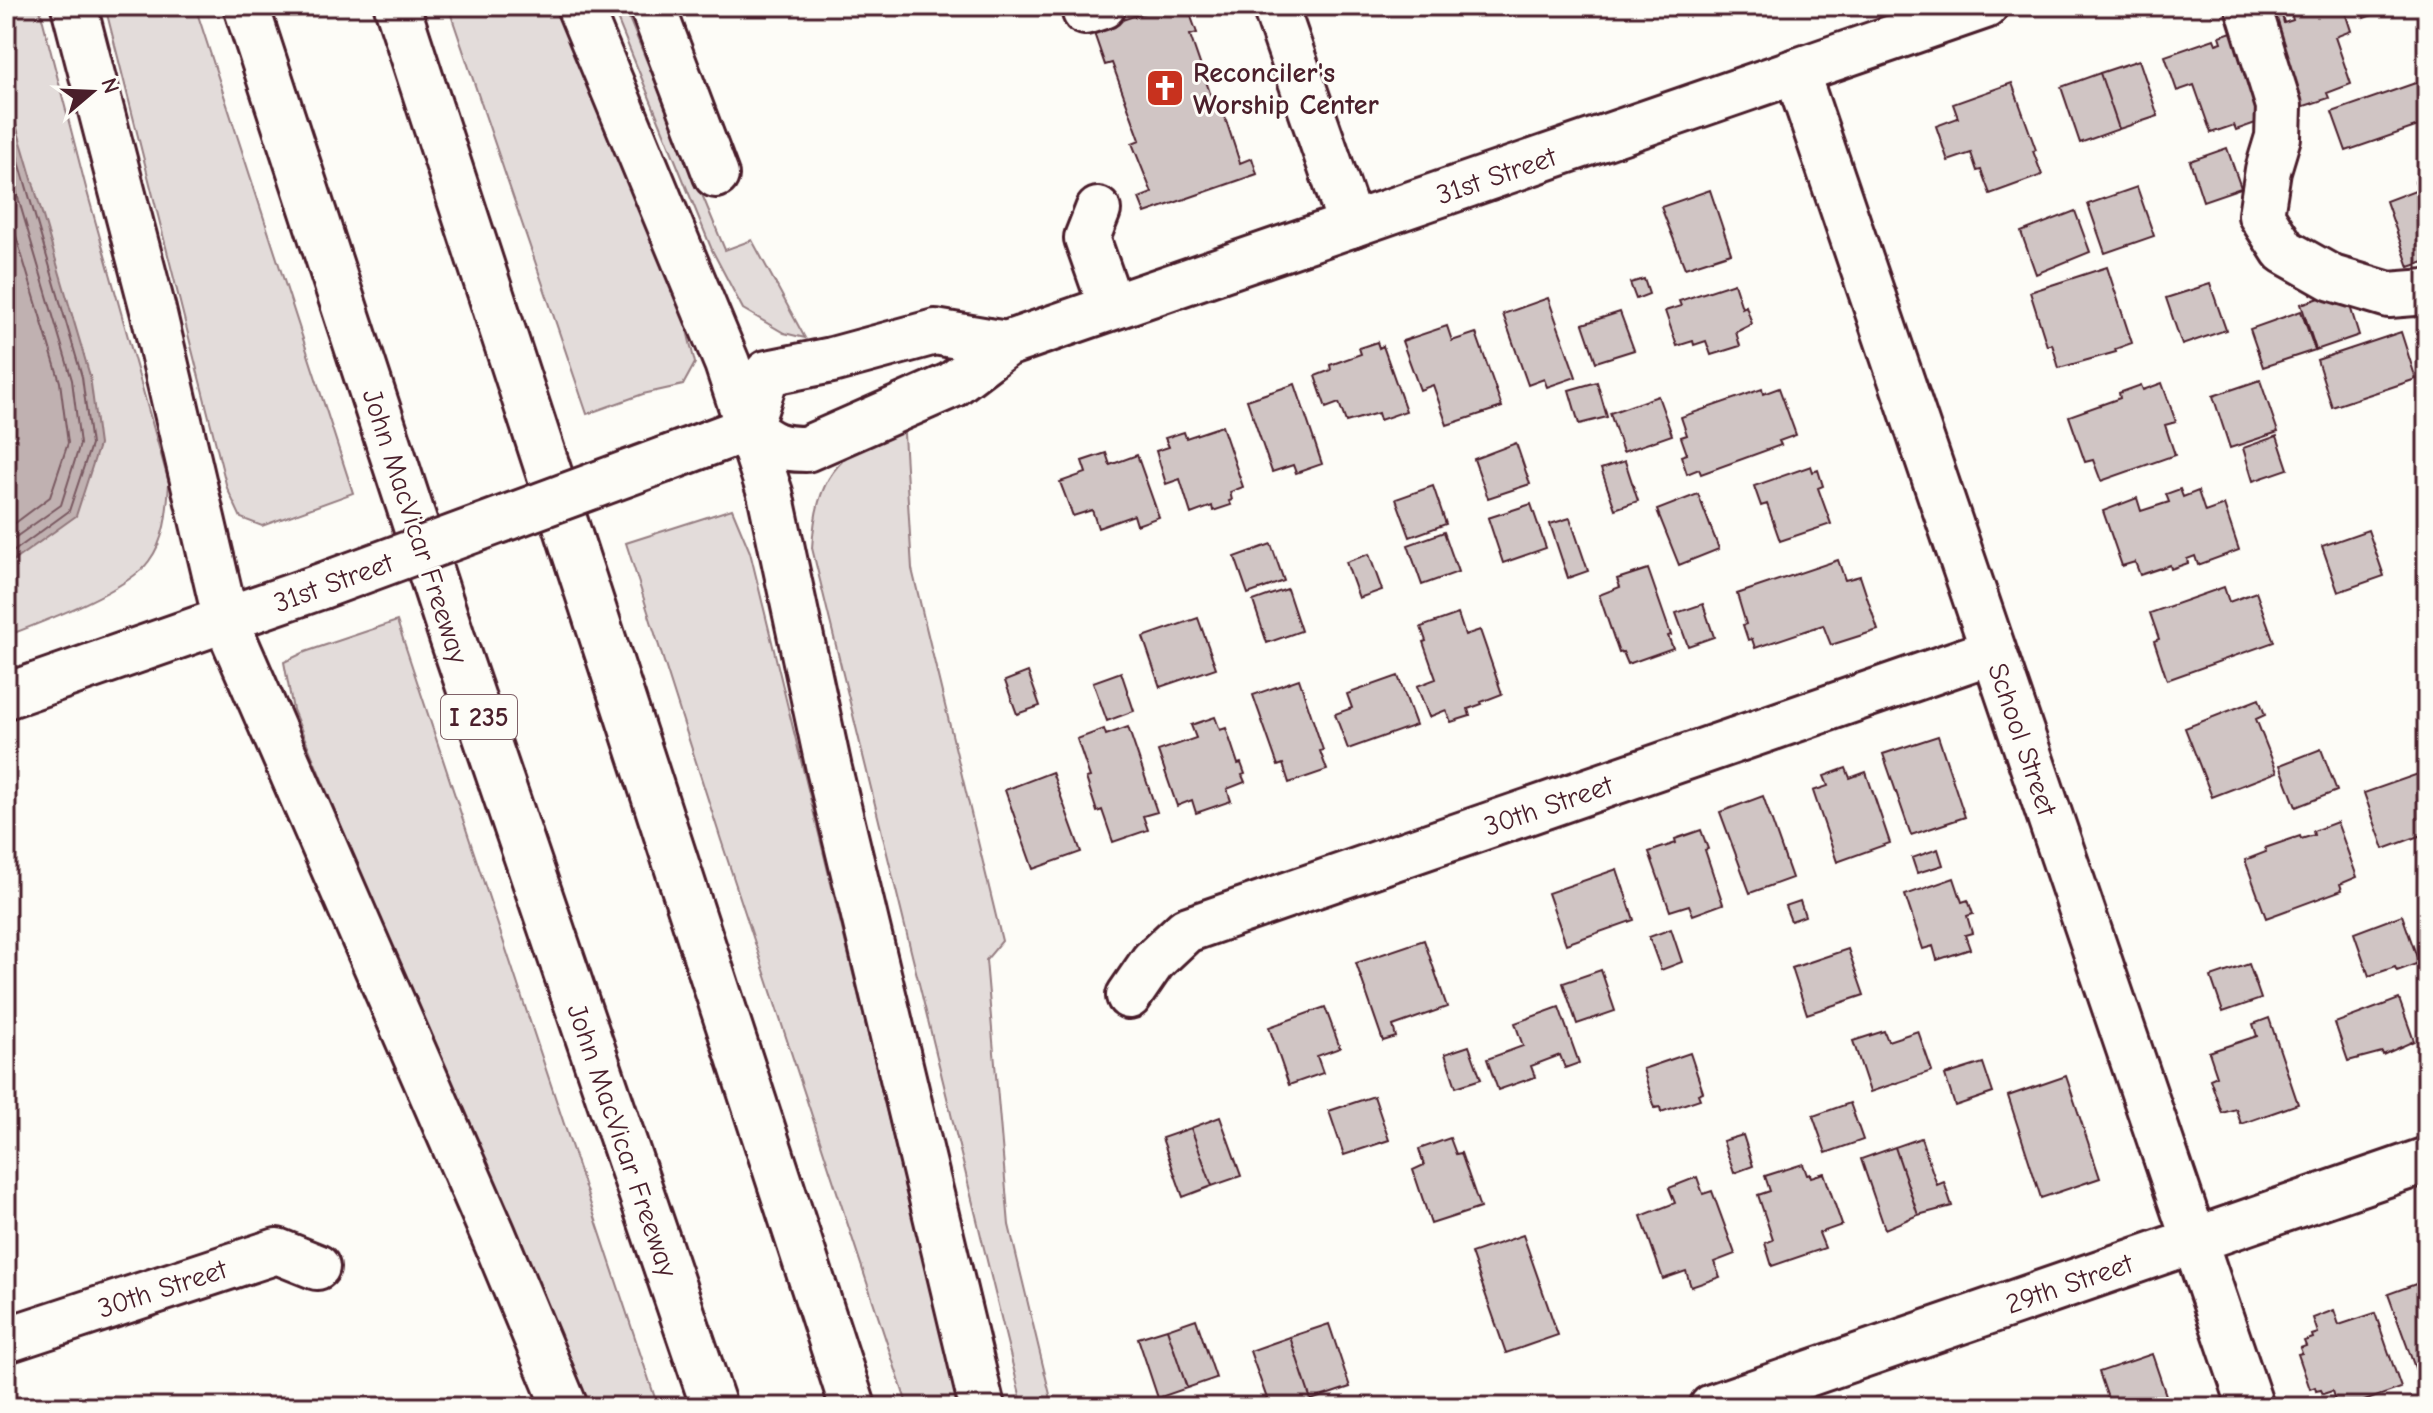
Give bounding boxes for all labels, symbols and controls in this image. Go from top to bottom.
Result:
north arrow [52,52,132,132]
place label: Reconciler's Worship Center [1193,57,1379,121]
church icon: Reconciler's Worship Center [1144,67,1186,109]
text: N [95,75,125,97]
street label: 31st Street [1432,140,1561,211]
street label: John MacVicar Freeway [356,385,475,668]
street label: 31st Street [269,546,398,619]
street label: School Street [1981,659,2063,821]
road number: I 235 [441,695,517,739]
street label: 30th Street [1480,769,1618,843]
street label: John MacVicar Freeway [560,1000,684,1282]
street label: 29th Street [2002,1247,2138,1321]
street label: 30th Street [94,1253,232,1325]

